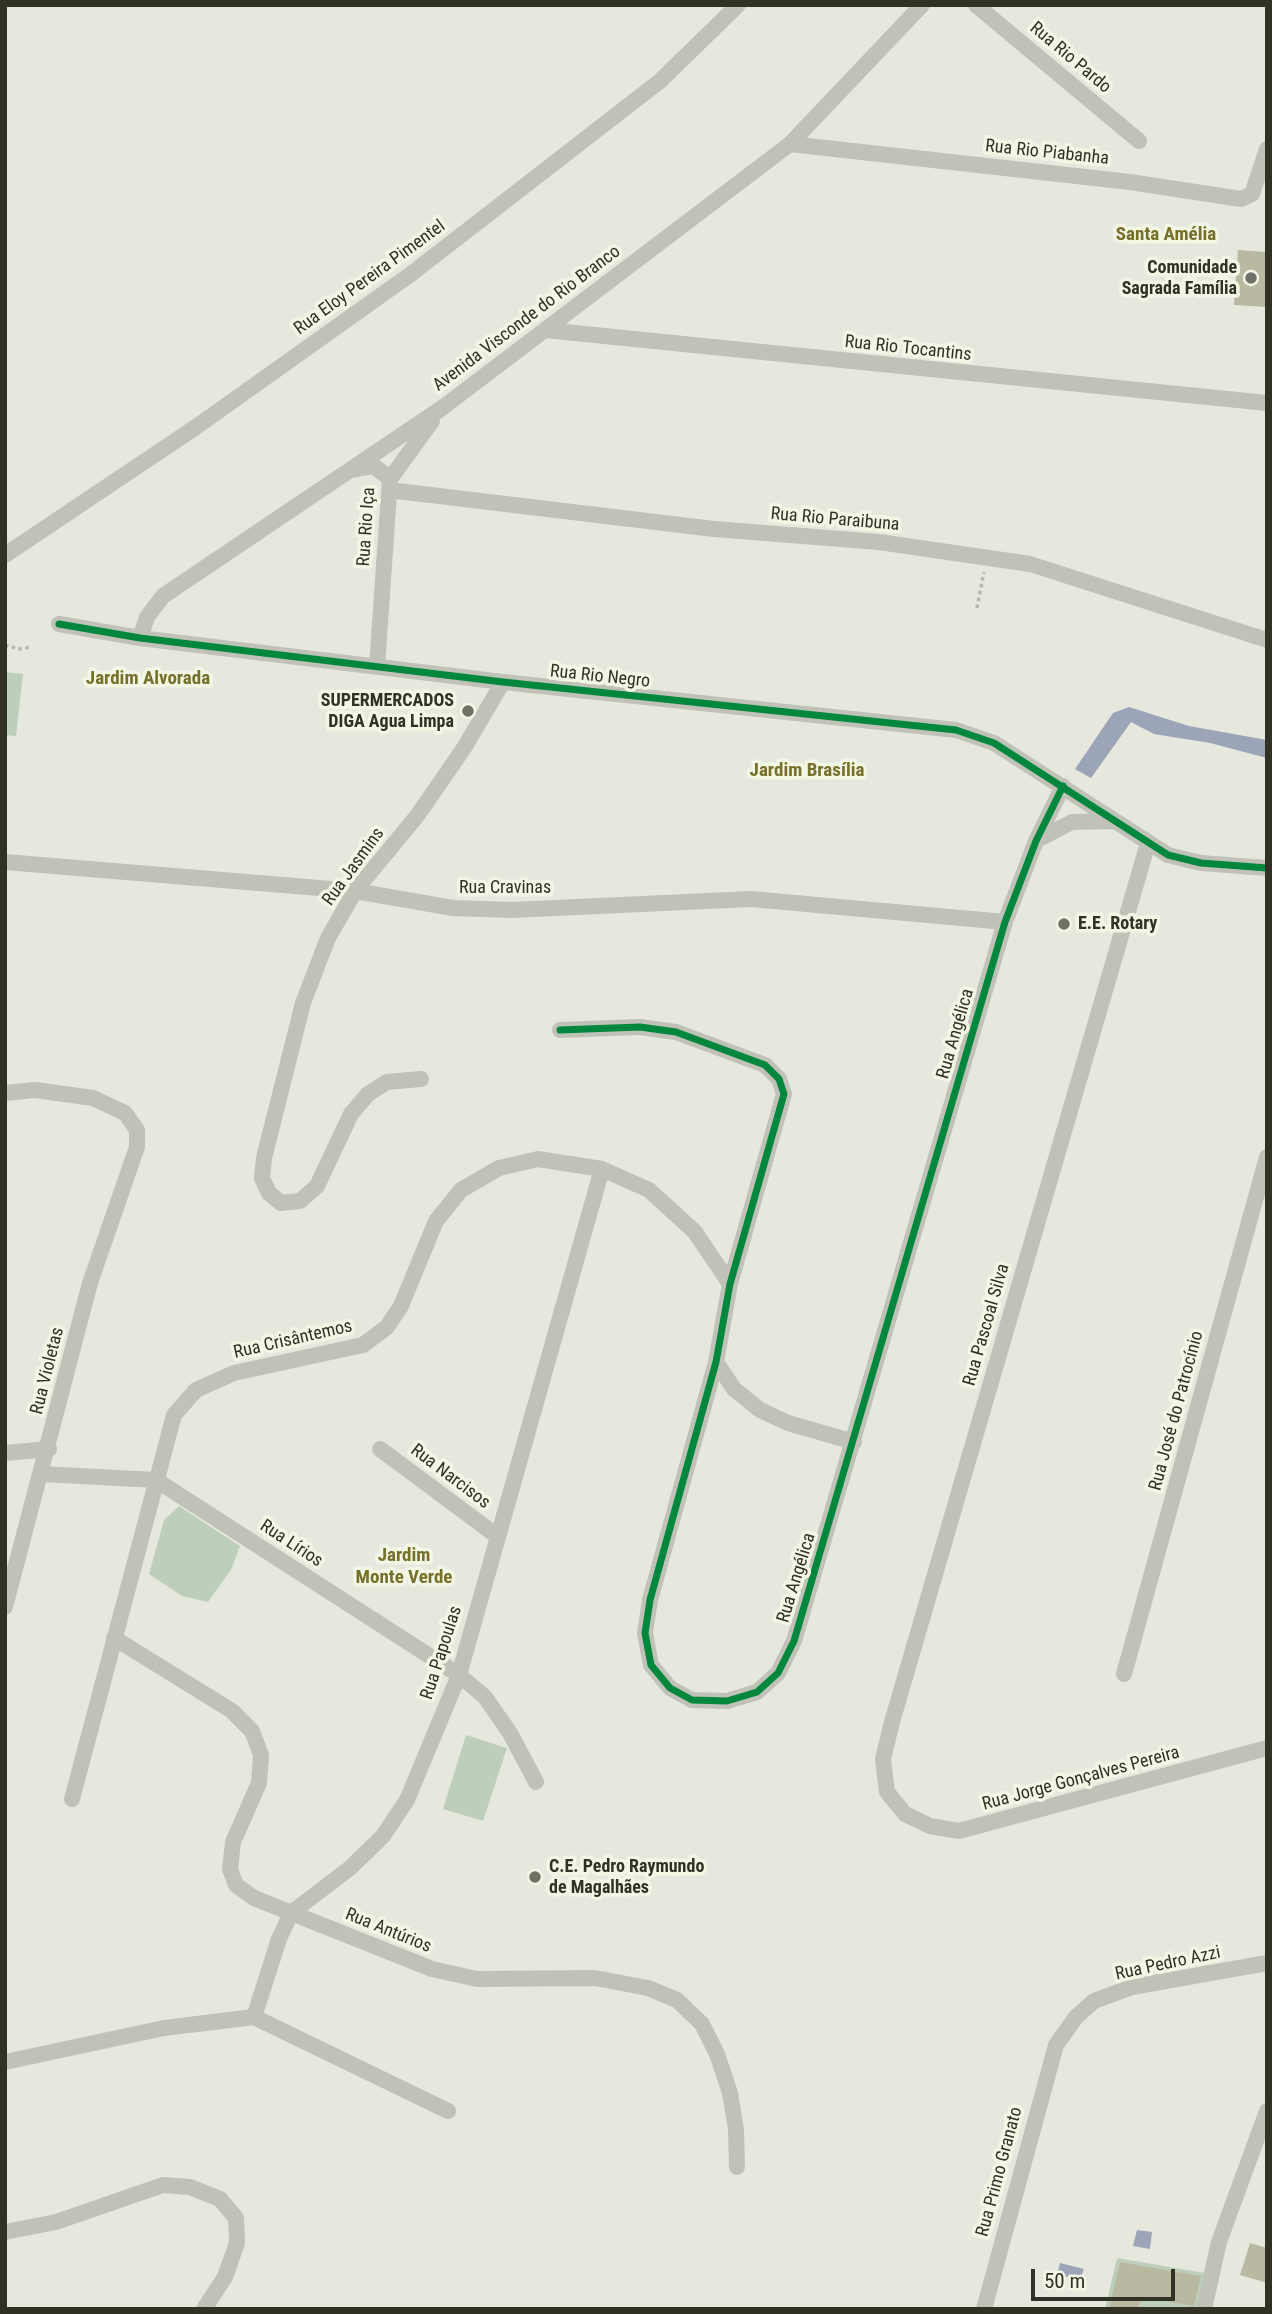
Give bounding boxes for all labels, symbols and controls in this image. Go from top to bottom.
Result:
street label: Rua Rio Pardo [1025,18,1115,98]
street label: Rua Rio Piabanha [984,136,1110,170]
street label: Rua Eloy Pereira Pimentel [290,216,450,340]
district label: Santa Amélia [1116,224,1216,246]
street label: Avenida Visconde do Rio Branco [429,241,625,397]
place label: Comunidade Sagrada Família [1122,257,1237,300]
marker: Comunidade Sagrada Família [1243,270,1259,286]
street label: Rua Rio Tocantins [844,332,972,366]
street label: Rua Rio Iça [353,487,381,567]
street label: Rua Rio Paraibuna [770,504,900,536]
street label: Rua Rio Negro [549,661,651,693]
district label: Jardim Alvorada [86,668,210,690]
place label: SUPERMERCADOS DIGA Agua Limpa [321,690,454,732]
marker: SUPERMERCADOS DIGA Agua Limpa [460,703,476,719]
district label: Jardim Brasília [750,760,864,782]
street label: Rua Jasmins [318,824,390,910]
street label: Rua Cravinas [459,877,551,899]
place label: E.E. Rotary [1078,913,1157,935]
marker: E.E. Rotary [1056,916,1072,932]
street label: Rua Angélica [933,987,979,1081]
street label: Rua Pascoal Silva [959,1262,1015,1388]
street label: Rua Crisântemos [232,1316,354,1364]
street label: Rua Violetas [27,1325,69,1417]
street label: Rua José do Patrocínio [1145,1329,1209,1493]
street label: Rua Narcisos [406,1440,494,1514]
street label: Rua Lírios [255,1516,327,1572]
street label: Rua Angélica [773,1531,821,1625]
district label: Jardim Monte Verde [356,1545,452,1589]
street label: Rua Papoulas [417,1603,467,1703]
street label: Rua Jorge Gonçalves Pereira [980,1742,1182,1816]
place label: C.E. Pedro Raymundo de Magalhães [549,1856,704,1898]
marker: C.E. Pedro Raymundo de Magalhães [527,1869,543,1885]
street label: Rua Antúrios [342,1904,434,1958]
street label: Rua Pedro Azzi [1113,1942,1223,1986]
street label: Rua Primo Granato [972,2105,1028,2239]
scale bar [1034,2254,1178,2298]
text: 50 m [1044,2269,1085,2293]

